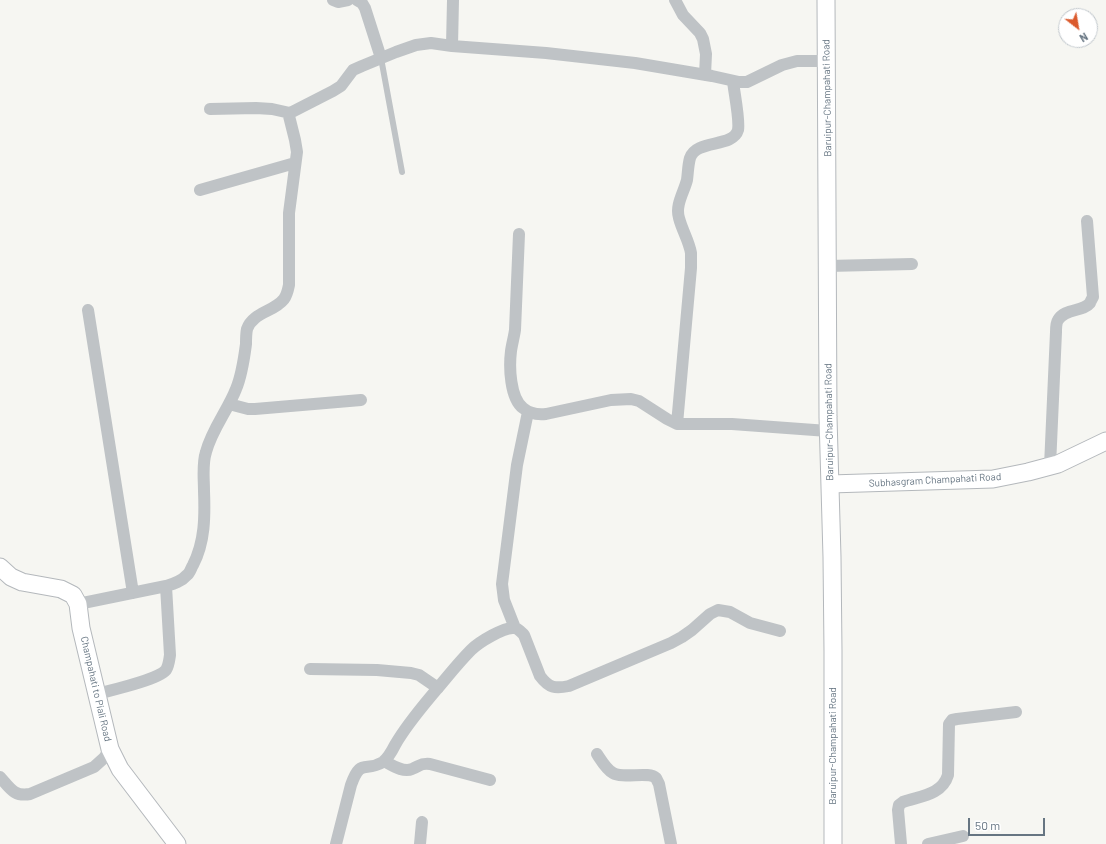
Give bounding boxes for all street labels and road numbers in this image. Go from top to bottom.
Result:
street label: Baruipur-Champahati Road [820,39,834,157]
street label: Baruipur-Champahati Road [822,363,836,481]
street label: Subhasgram Champahati Road [869,471,1001,489]
street label: Champahati to Piali Road [78,635,114,743]
street label: Baruipur-Champahati Road [827,687,839,805]

